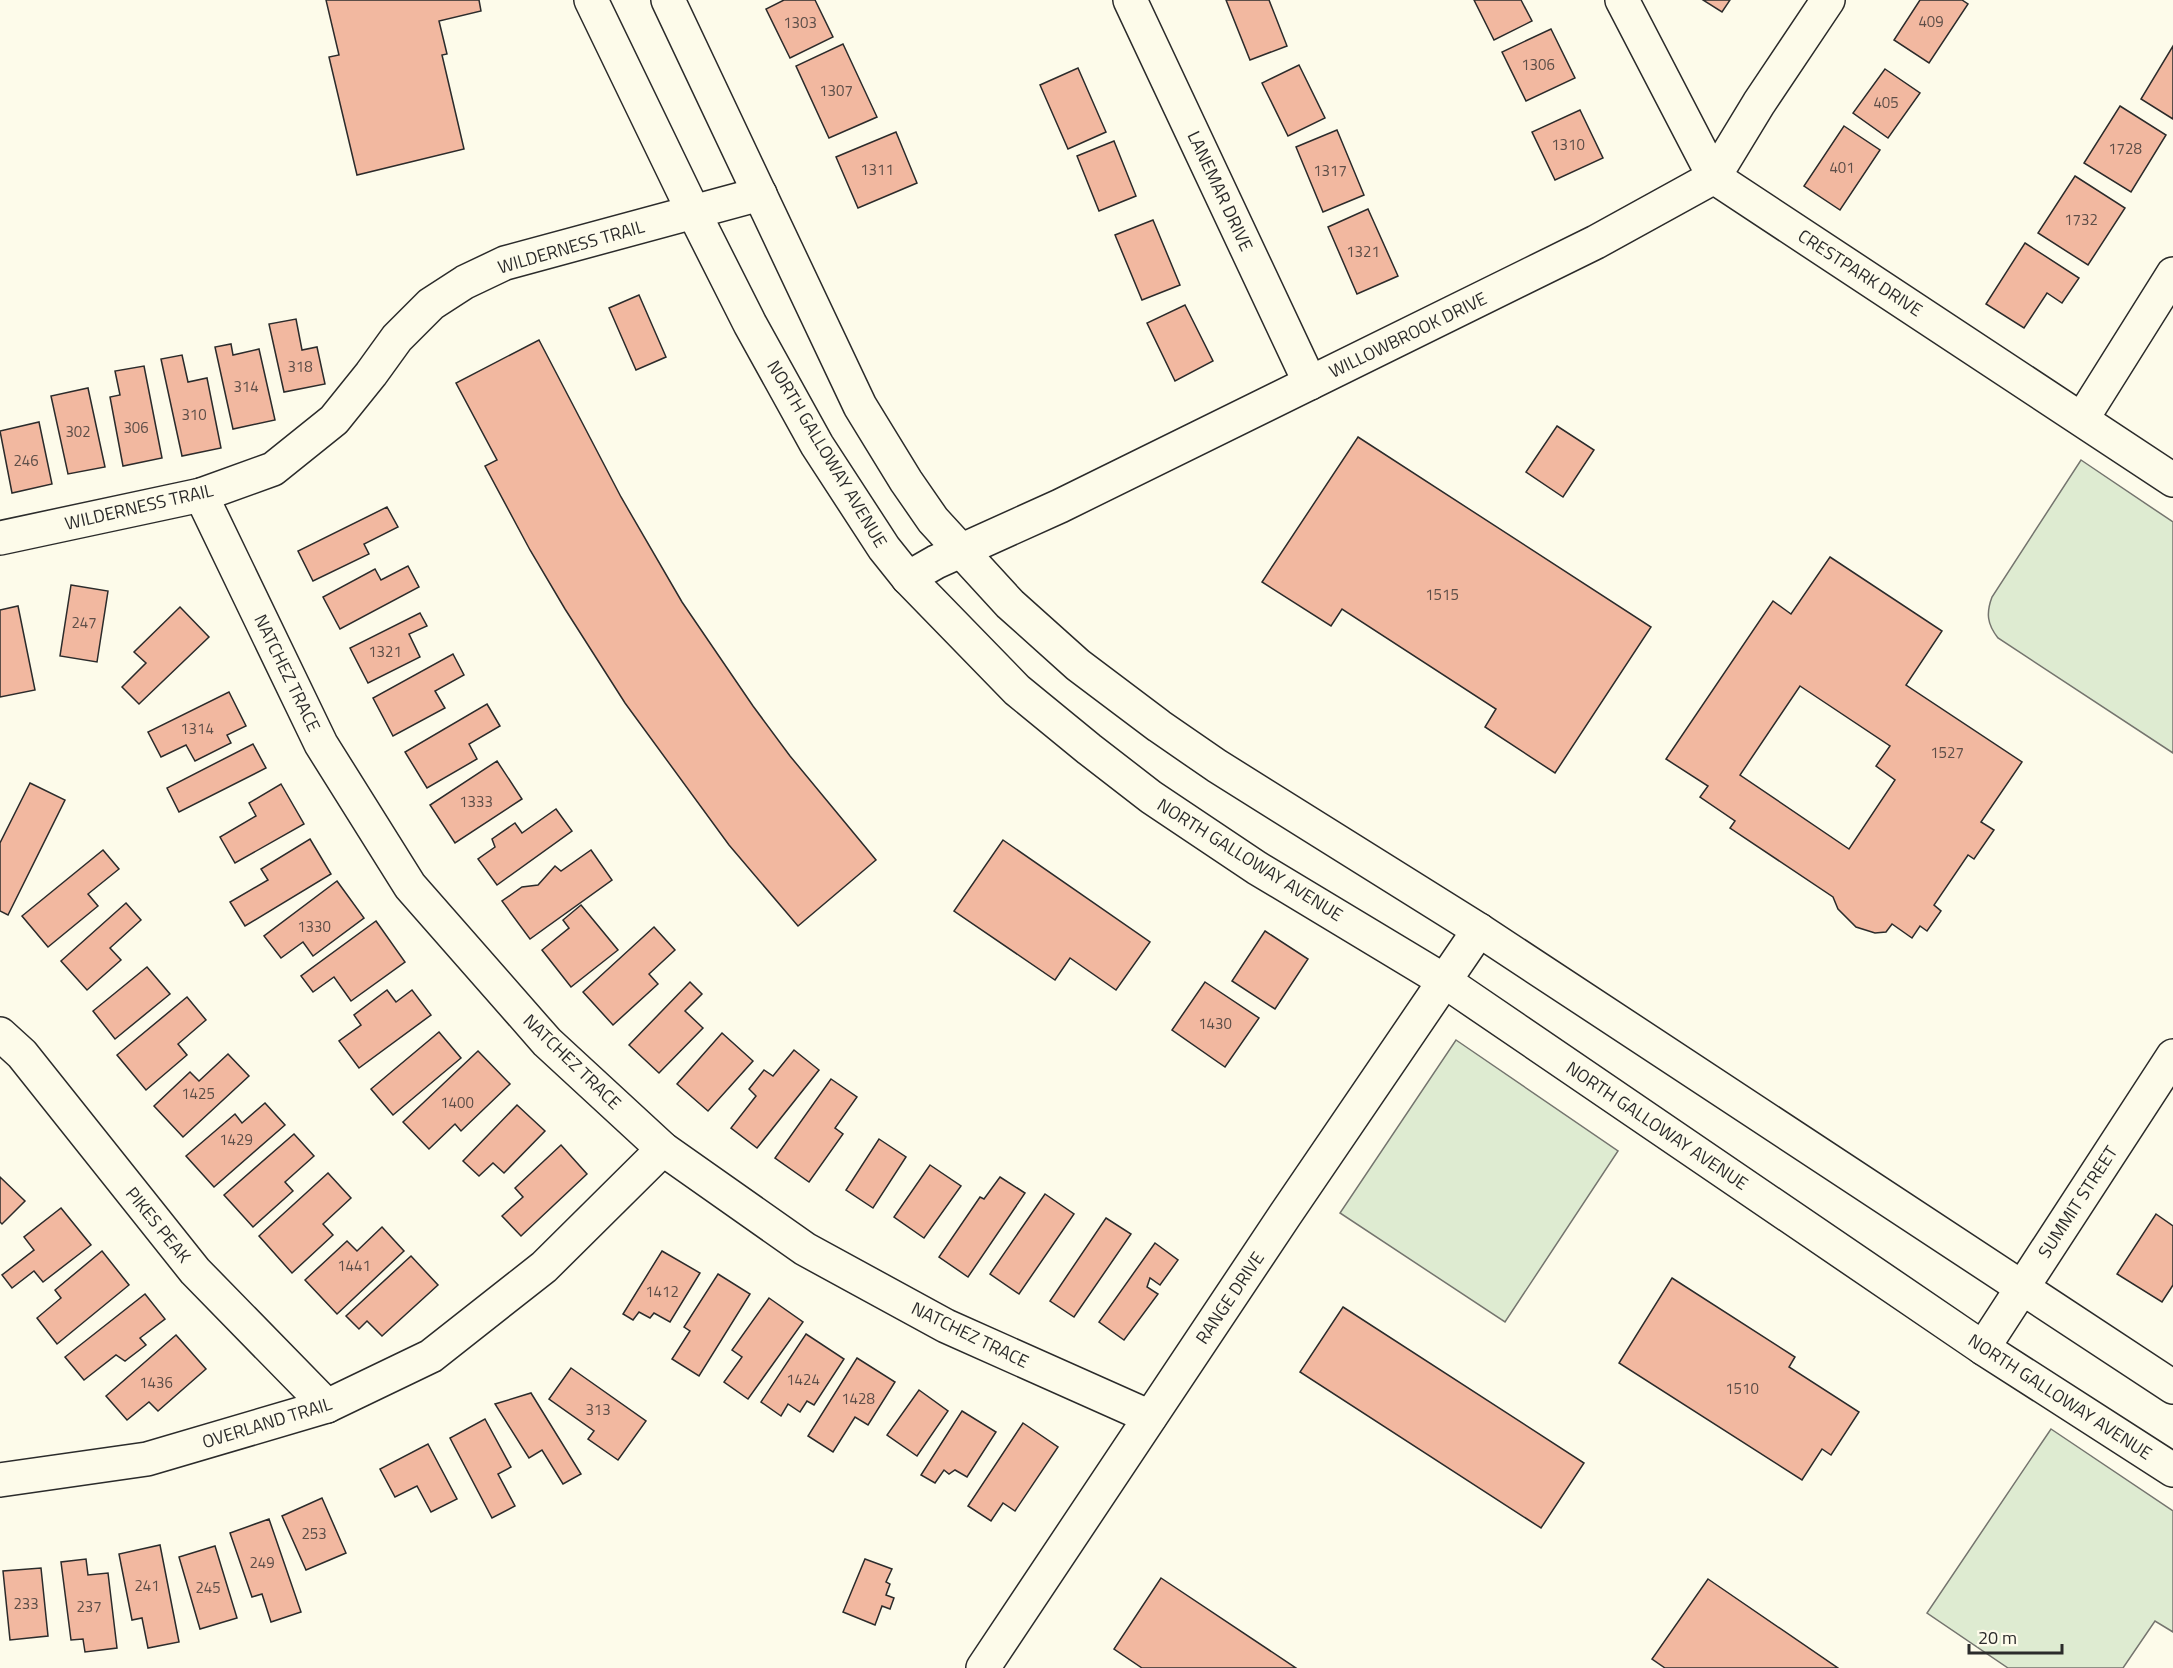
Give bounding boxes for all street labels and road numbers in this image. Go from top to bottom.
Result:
street label: LANEMAR DRIVE [1181,126,1260,255]
street label: WILDERNESS TRAIL [494,213,648,280]
street label: CRESTPARK DRIVE [1793,222,1928,323]
street label: WILLOWBROOK DRIVE [1324,285,1491,385]
street label: NORTH GALLOWAY AVENUE [761,355,894,553]
street label: WILDERNESS TRAIL [62,476,216,537]
street label: NATCHEZ TRACE [247,610,328,736]
street label: NORTH GALLOWAY AVENUE [1152,791,1348,928]
street label: NATCHEZ TRACE [517,1008,628,1116]
street label: NORTH GALLOWAY AVENUE [1561,1054,1754,1197]
street label: SUMMIT STREET [2031,1140,2124,1263]
street label: PIKES PEAK [119,1181,197,1268]
street label: RANGE DRIVE [1189,1246,1271,1349]
street label: NATCHEZ TRACE [907,1294,1033,1375]
street label: NORTH GALLOWAY AVENUE [1963,1327,2158,1466]
street label: OVERLAND TRAIL [199,1390,335,1455]

